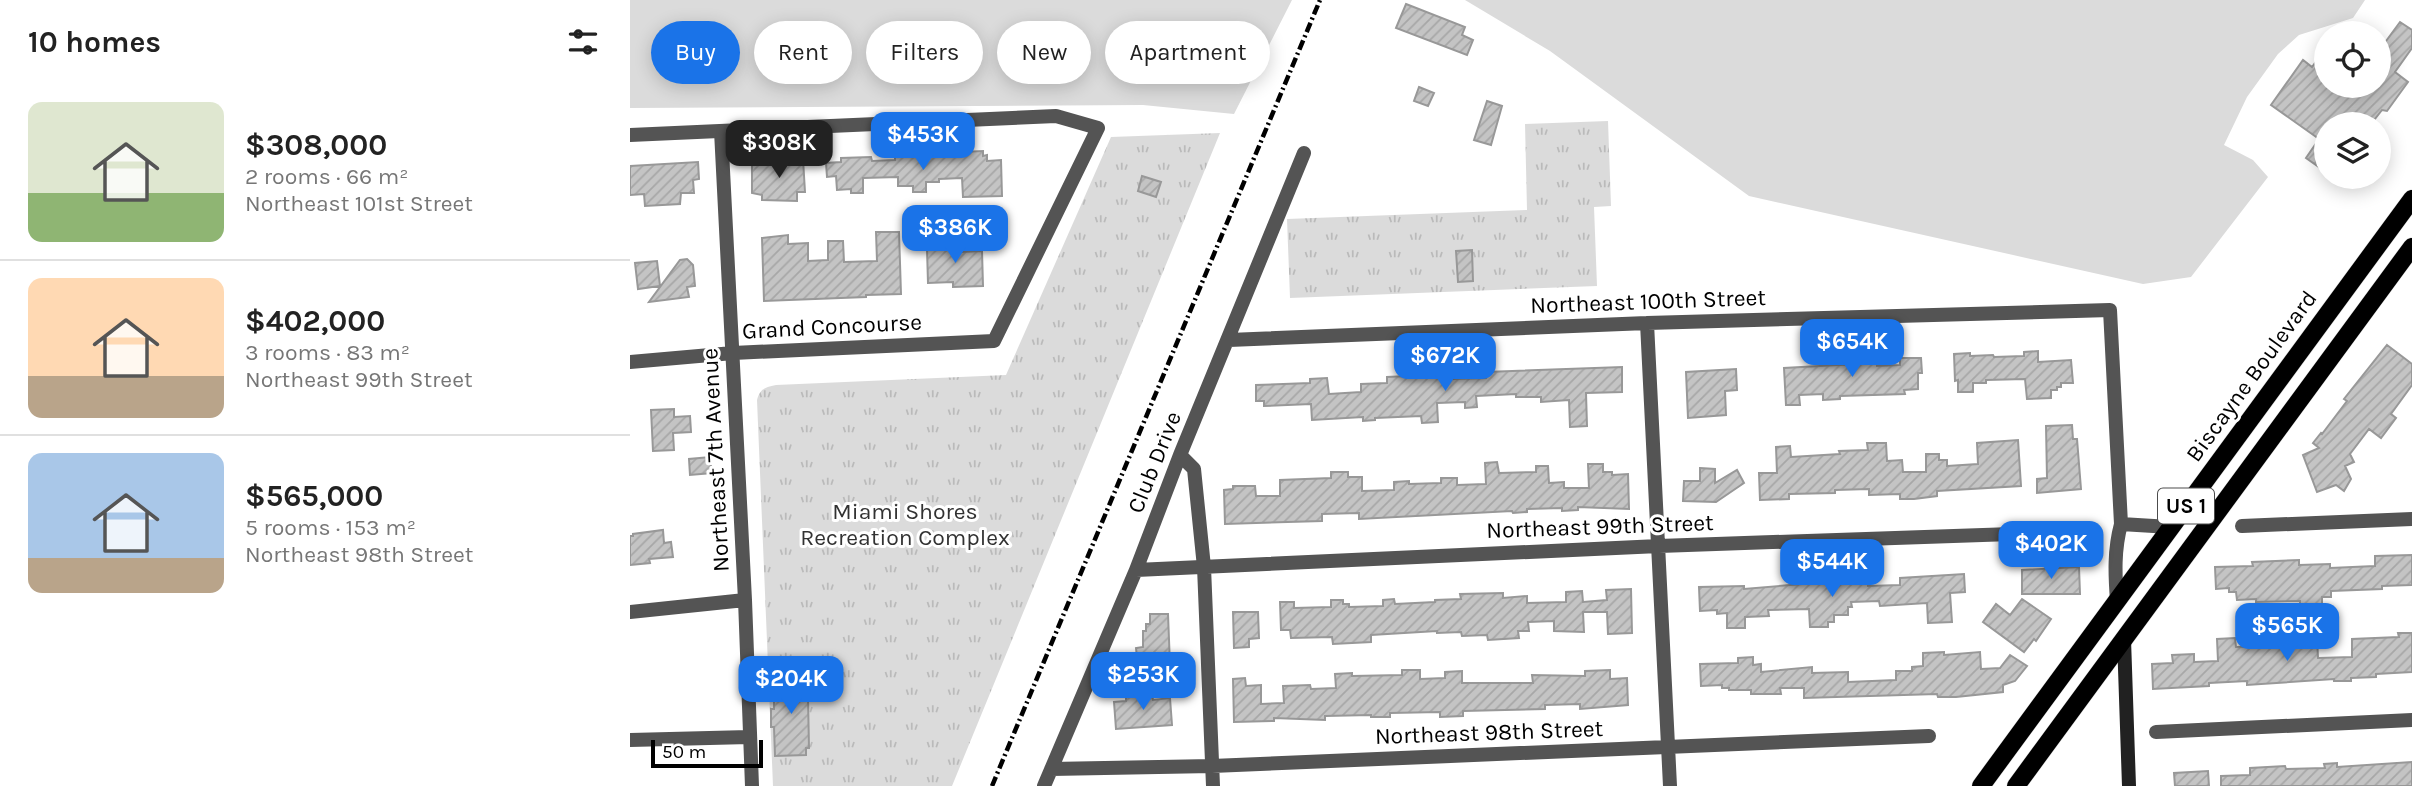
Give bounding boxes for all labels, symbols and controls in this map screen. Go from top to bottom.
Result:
chip: Buy [651,21,740,84]
chip: Rent [754,21,852,84]
chip: Filters [866,21,983,84]
chip: New [997,21,1091,84]
chip: Apartment [1105,21,1270,84]
map controls [2314,21,2391,189]
button: locate [2314,21,2391,98]
icon: filters [564,23,602,61]
text: 10 homes [28,24,161,60]
button: layers [2314,112,2391,189]
pin: $453K [874,113,972,172]
pin: $308K [730,120,828,180]
text: $453K [887,121,959,148]
text: $308,000 [245,127,387,163]
text: $308K [742,129,816,156]
icon: home [84,130,168,214]
text: 2 rooms · 66 m² [245,163,408,190]
text: Northeast 101st Street [245,190,473,217]
pin: $386K [906,205,1004,265]
text: $386K [918,214,992,241]
street label: Northeast 100th Street [1530,284,1767,319]
street label: Biscayne Boulevard [2180,286,2323,467]
text: $402,000 [245,303,385,339]
icon: home [84,306,168,390]
street label: Grand Concourse [741,308,923,345]
pin: $654K [1803,320,1901,379]
text: $654K [1816,328,1888,355]
pin: $672K [1396,334,1494,393]
text: 3 rooms · 83 m² [245,339,410,366]
text: $672K [1410,342,1480,369]
street label: Northeast 7th Avenue [696,347,735,573]
text: Northeast 99th Street [245,366,473,393]
street label: Club Drive [1122,407,1187,517]
text: $565,000 [245,478,383,514]
icon: home [84,481,168,565]
road number: US 1 [2158,489,2214,524]
park label: Miami Shores Recreation Complex [800,498,1010,551]
street label: Northeast 99th Street [1486,509,1715,544]
text: 5 rooms · 153 m² [245,514,416,541]
pin: $402K [2002,522,2100,581]
text: $402K [2014,530,2088,557]
pin: $544K [1783,540,1881,599]
text: Northeast 98th Street [245,541,473,568]
text: $544K [1796,548,1868,575]
pin: $565K [2238,604,2336,663]
text: $565K [2251,612,2323,639]
pin: $253K [1094,652,1192,712]
pin: $204K [742,656,840,716]
text: $253K [1107,661,1179,688]
text: $204K [754,665,828,692]
street label: Northeast 98th Street [1374,715,1604,750]
scale bar [651,737,763,769]
text: 50 m [662,741,706,763]

